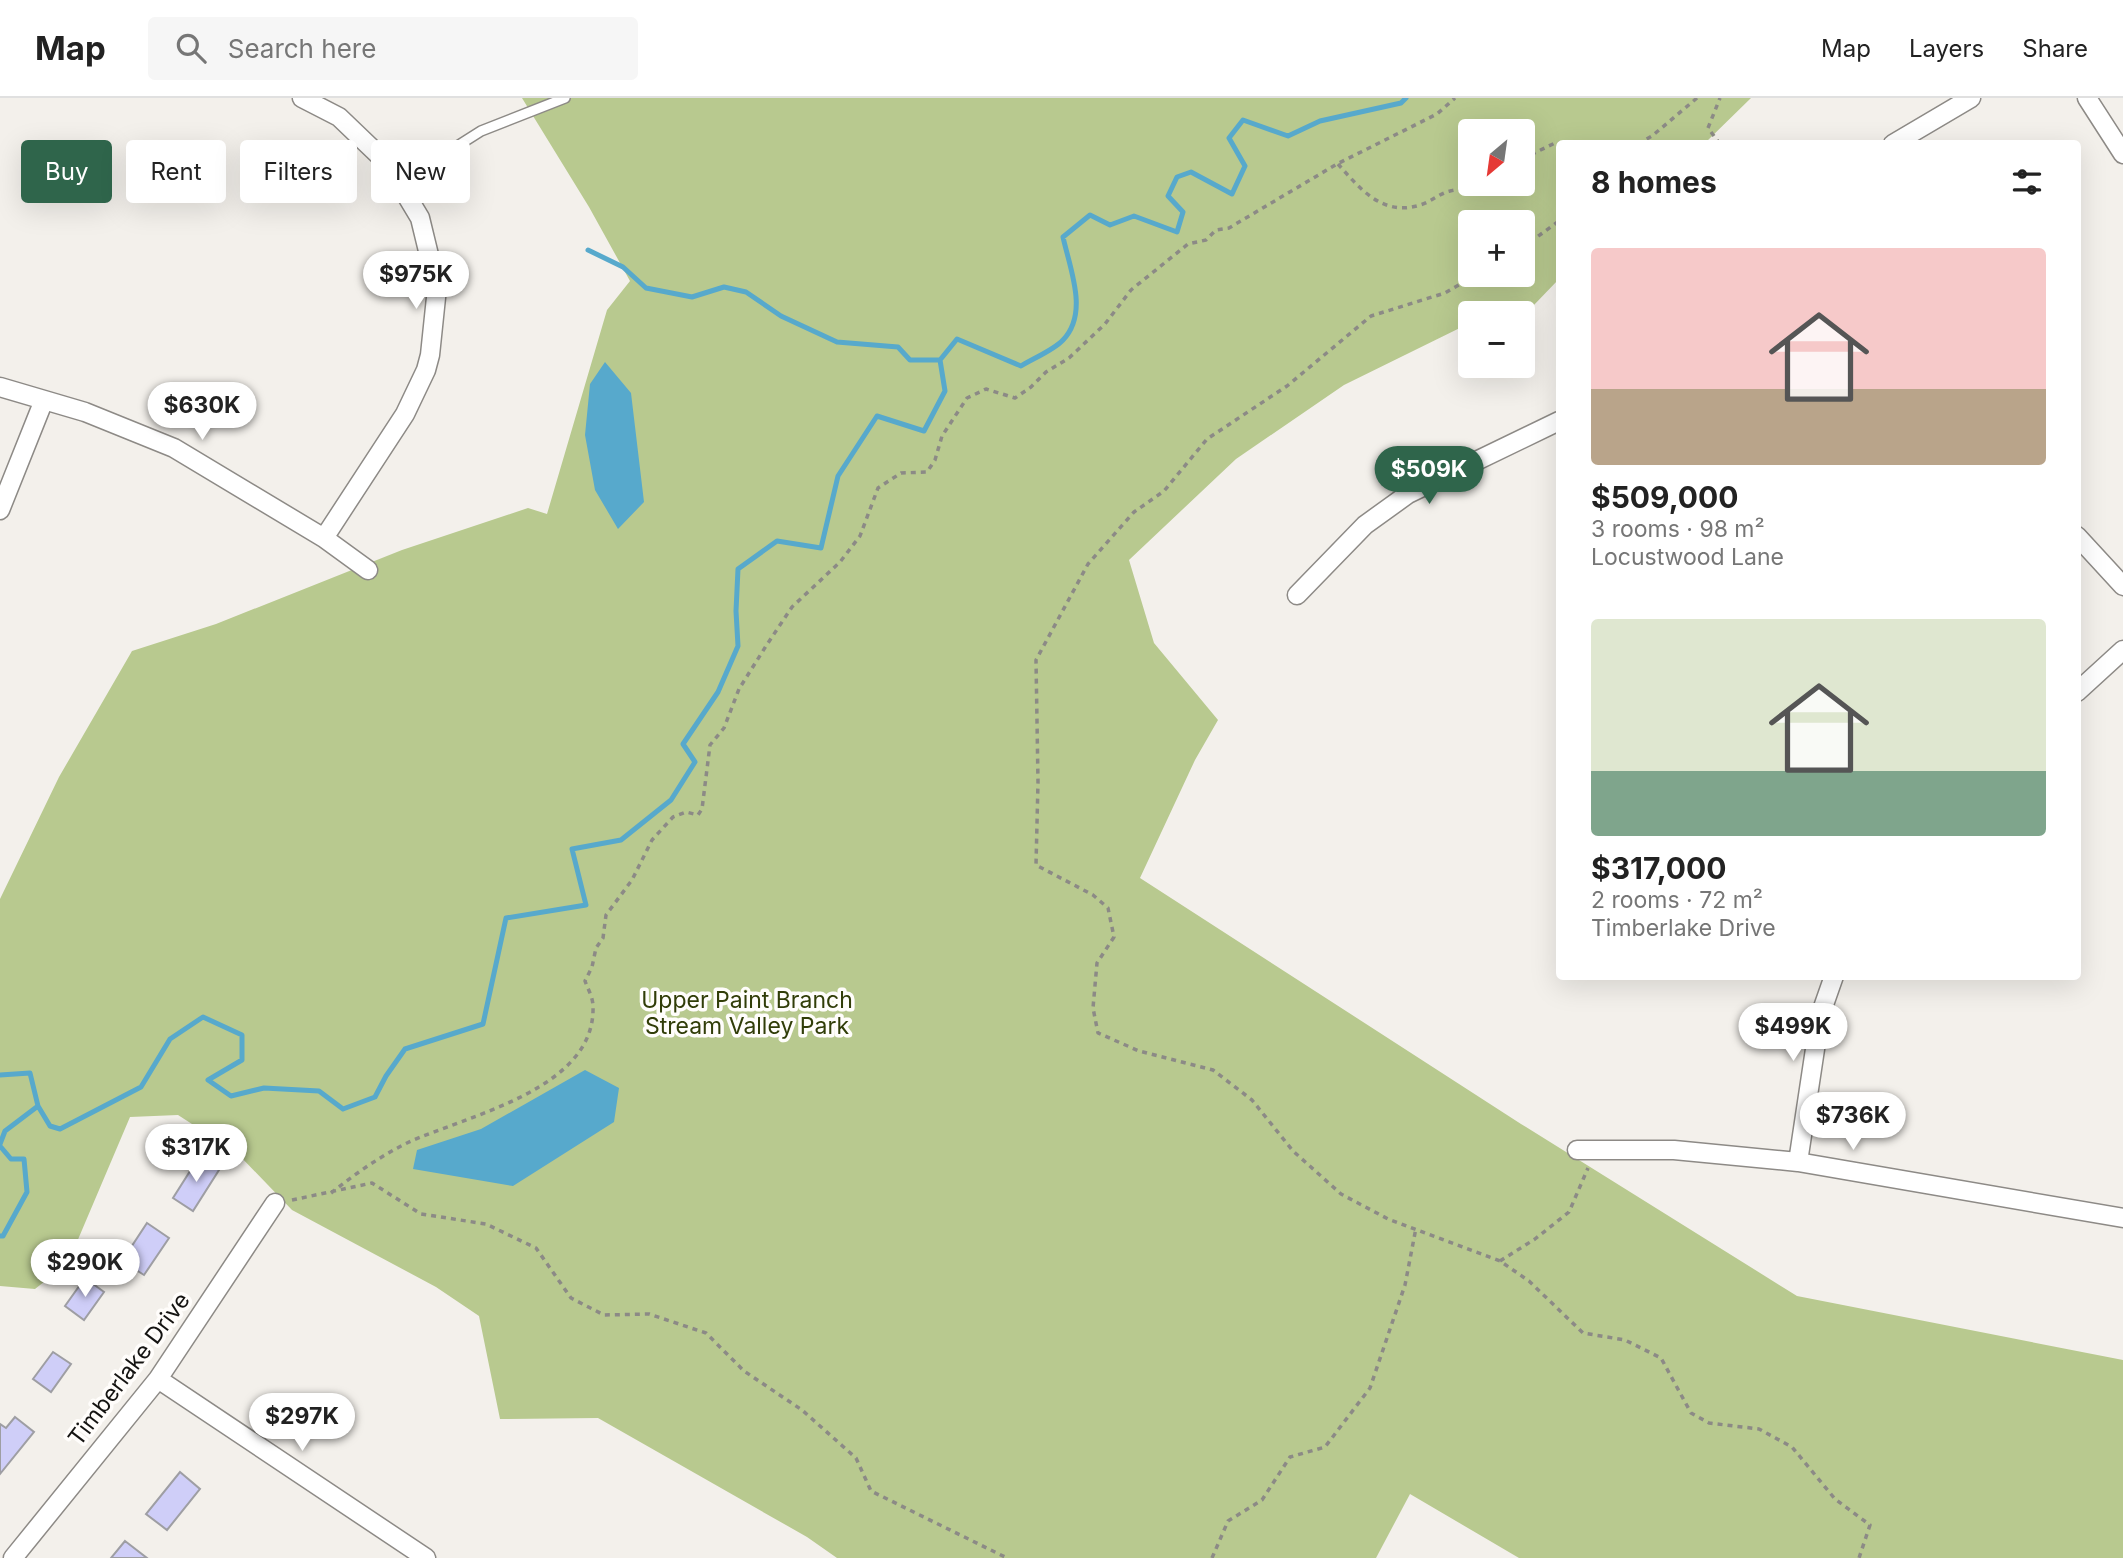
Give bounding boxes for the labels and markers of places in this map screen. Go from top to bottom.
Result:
pin: $975K [367,252,465,311]
pin: $630K [153,382,251,442]
pin: $509K [1380,446,1478,506]
pin: $499K [1744,1004,1842,1063]
pin: $736K [1804,1093,1902,1152]
pin: $317K [147,1124,245,1184]
pin: $290K [36,1240,134,1299]
pin: $297K [253,1394,351,1453]

